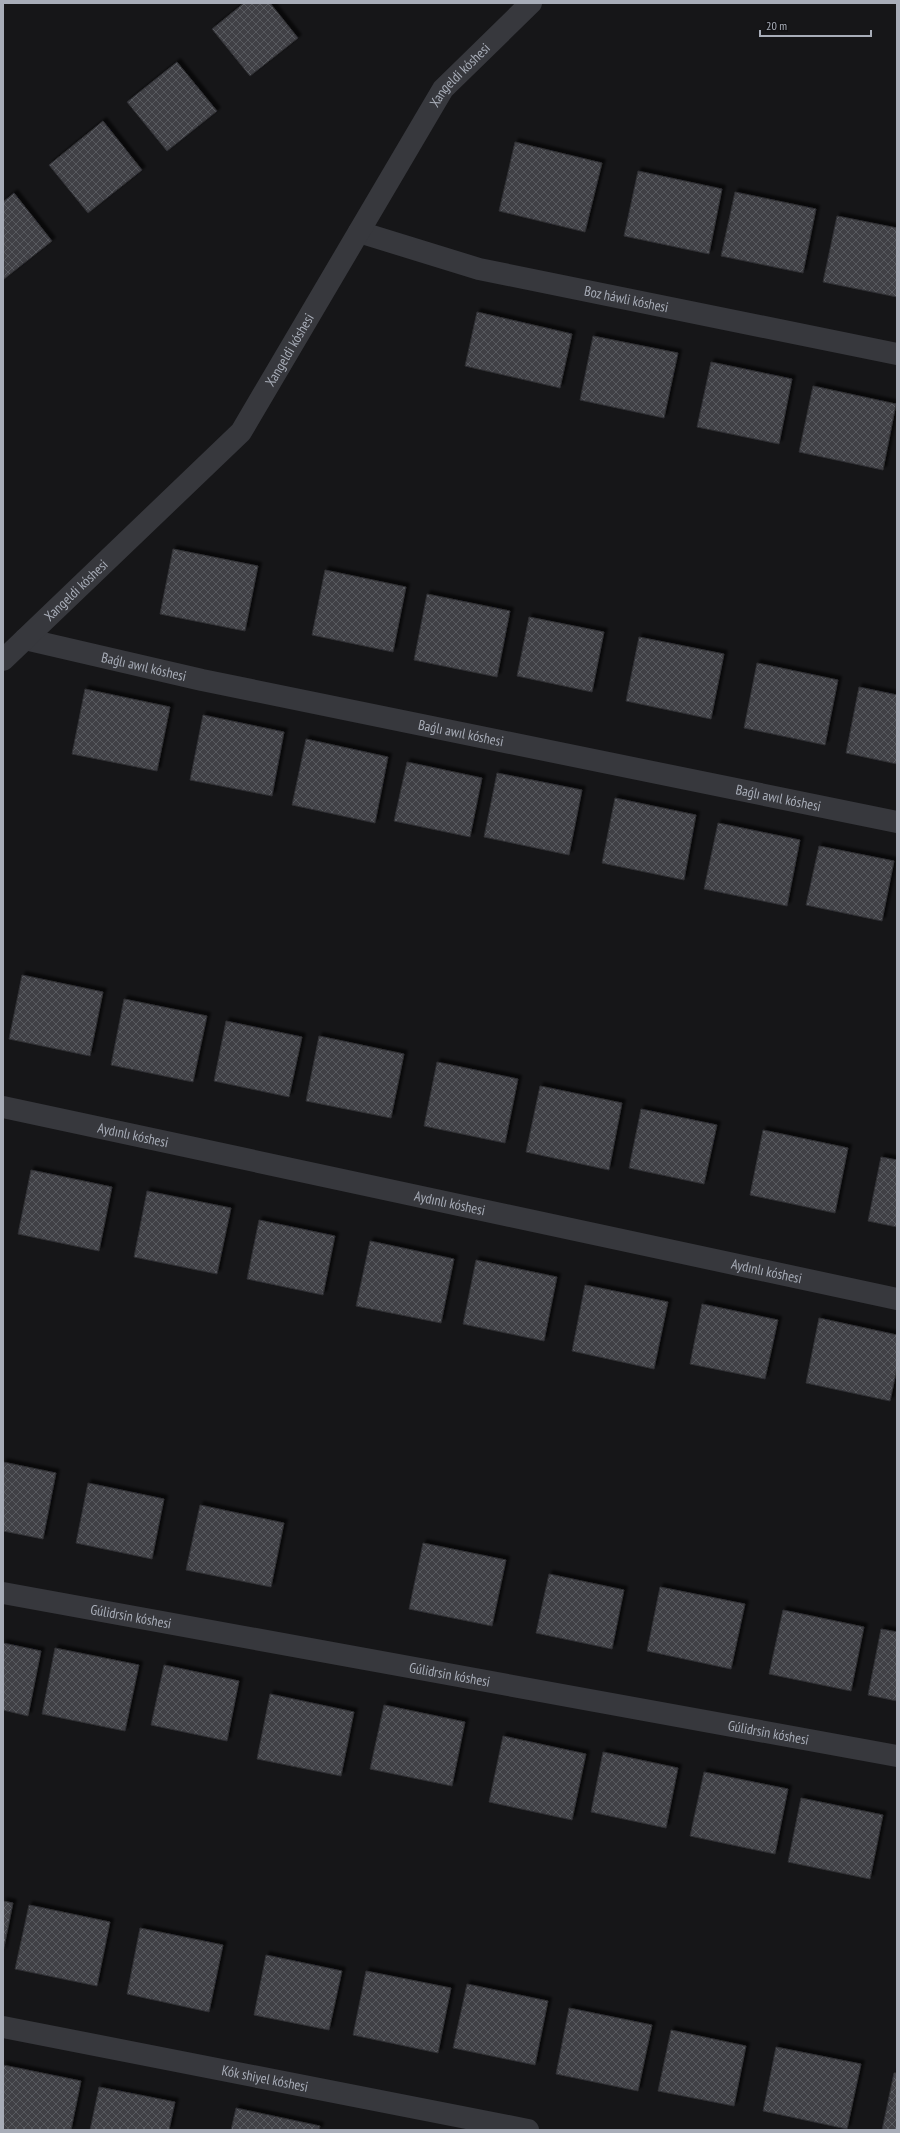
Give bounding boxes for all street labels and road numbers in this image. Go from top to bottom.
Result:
street label: Xangeldi kóshesi [425,39,494,110]
street label: Boz háwli kóshesi [583,282,670,316]
street label: Xangeldi kóshesi [261,310,318,389]
street label: Xangeldi kóshesi [40,555,112,625]
street label: Baǵlı awıl kóshesi [100,648,188,685]
street label: Baǵlı awıl kóshesi [417,715,505,750]
street label: Baǵlı awıl kóshesi [734,780,823,815]
street label: Aydınlı kóshesi [96,1119,170,1151]
street label: Aydınlı kóshesi [413,1187,487,1219]
street label: Aydınlı kóshesi [730,1255,804,1287]
street label: Gúlidrsin kóshesi [89,1600,173,1633]
street label: Gúlidrsin kóshesi [408,1658,492,1691]
street label: Gúlidrsin kóshesi [726,1716,810,1749]
street label: Kók shiyel kóshesi [220,2061,310,2096]

